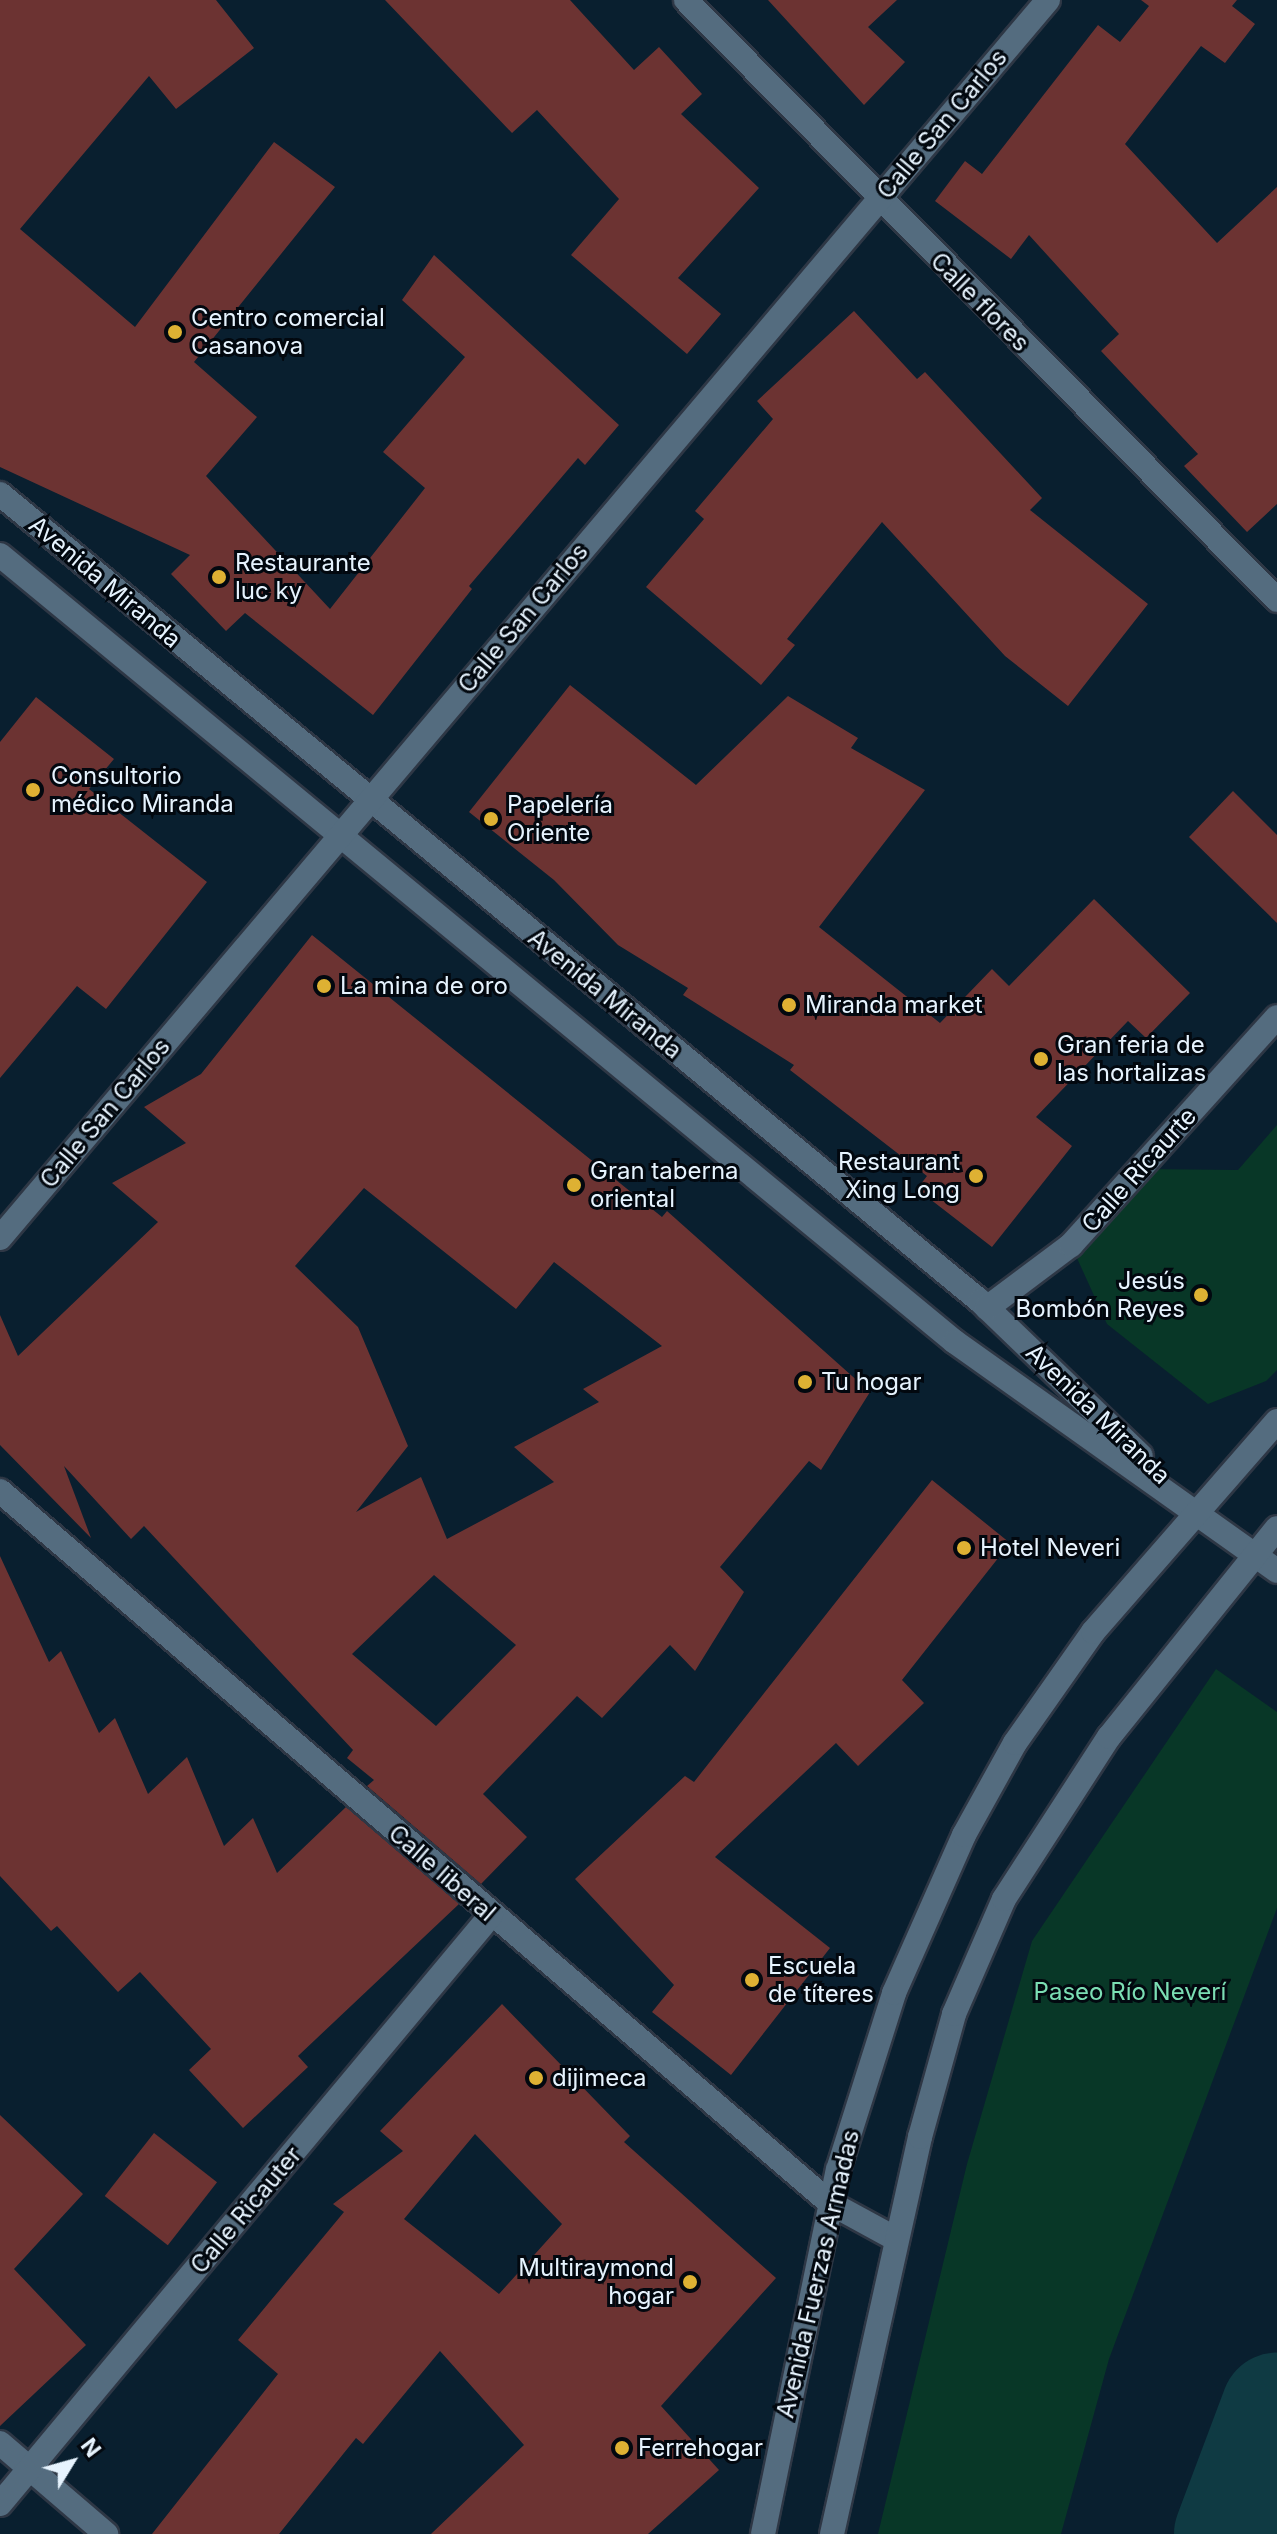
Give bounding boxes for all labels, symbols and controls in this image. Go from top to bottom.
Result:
street label: Calle San Carlos [871,43,1013,205]
street label: Calle flores [925,247,1035,357]
place label: Centro comercial Casanova [191,304,385,360]
marker: Centro comercial Casanova [166,323,184,341]
street label: Avenida Miranda [23,510,187,654]
street label: Calle San Carlos [452,537,594,699]
place label: Restaurante luc ky [235,549,371,605]
marker: Restaurante luc ky [210,568,228,586]
place label: Consultorio médico Miranda [51,762,234,818]
marker: Consultorio médico Miranda [22,779,44,801]
place label: Papelería Oriente [507,791,613,847]
marker: Papelería Oriente [482,810,500,828]
street label: Avenida Miranda [522,923,688,1065]
place label: La mina de oro [340,972,508,1000]
marker: La mina de oro [315,977,333,995]
place label: Miranda market [805,991,982,1019]
marker: Miranda market [780,996,798,1014]
place label: Gran feria de las hortalizas [1057,1031,1206,1087]
street label: Calle San Carlos [34,1032,176,1194]
marker: Gran feria de las hortalizas [1032,1050,1050,1068]
street label: Calle Ricaurte [1076,1102,1202,1238]
place label: Restaurant Xing Long [838,1148,960,1204]
place label: Gran taberna oriental [590,1157,739,1213]
marker: Restaurant Xing Long [967,1167,985,1185]
marker: Gran taberna oriental [565,1176,583,1194]
place label: Jesús Bombón Reyes [1016,1267,1185,1323]
marker: Jesús Bombón Reyes [1192,1286,1210,1304]
street label: Avenida Miranda [1020,1338,1176,1490]
place label: Tu hogar [821,1368,921,1396]
marker: Tu hogar [796,1373,814,1391]
place label: Hotel Neveri [980,1534,1120,1562]
marker: Hotel Neveri [955,1539,973,1557]
street label: Calle liberal [383,1819,501,1927]
place label: Escuela de títeres [768,1952,874,2008]
marker: Escuela de títeres [743,1971,761,1989]
park label: Paseo Río Neverí [1034,1978,1226,2006]
place label: dijimeca [552,2064,647,2092]
marker: dijimeca [527,2069,545,2087]
street label: Avenida Fuerzas Armadas [771,2127,865,2421]
street label: Calle Ricauter [185,2141,307,2279]
place label: Multiraymond hogar [518,2254,674,2310]
marker: Multiraymond hogar [681,2273,699,2291]
north arrow [32,2422,112,2502]
text: N [76,2433,107,2462]
place label: Ferrehogar [638,2434,763,2462]
marker: Ferrehogar [613,2439,631,2457]

